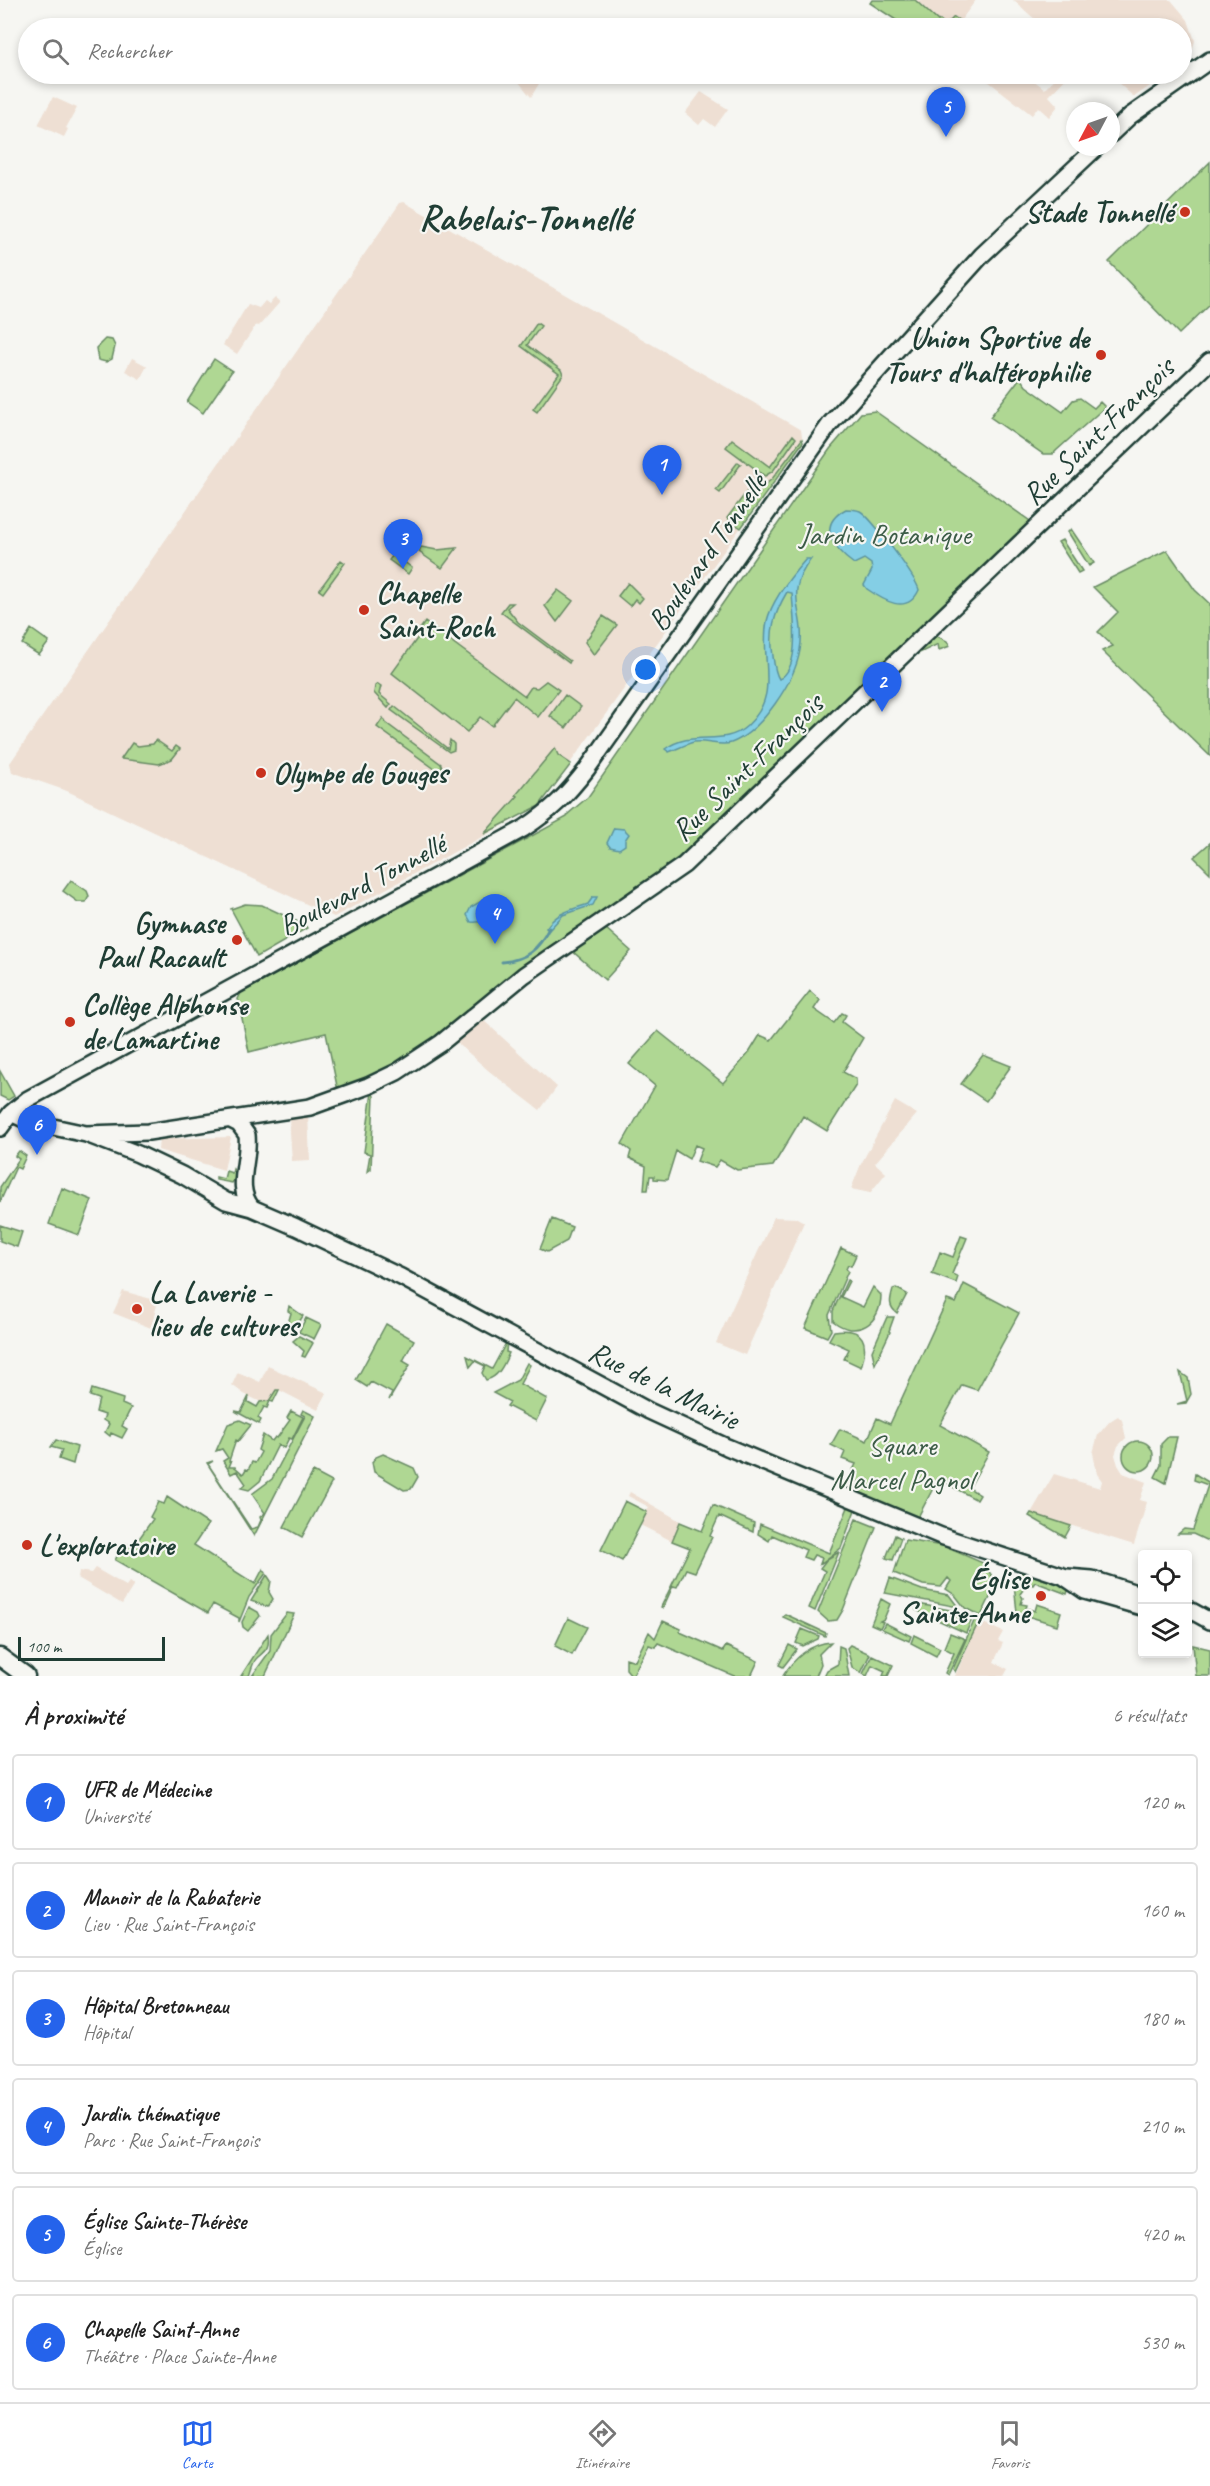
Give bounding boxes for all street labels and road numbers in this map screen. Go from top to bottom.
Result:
street label: Rue Saint-François [1014,347,1184,513]
street label: Boulevard Tonnellé [639,462,778,638]
street label: Rue Saint-François [663,683,833,849]
street label: Boulevard Tonnellé [272,823,456,945]
street label: Rue de la Mairie [582,1332,748,1439]

